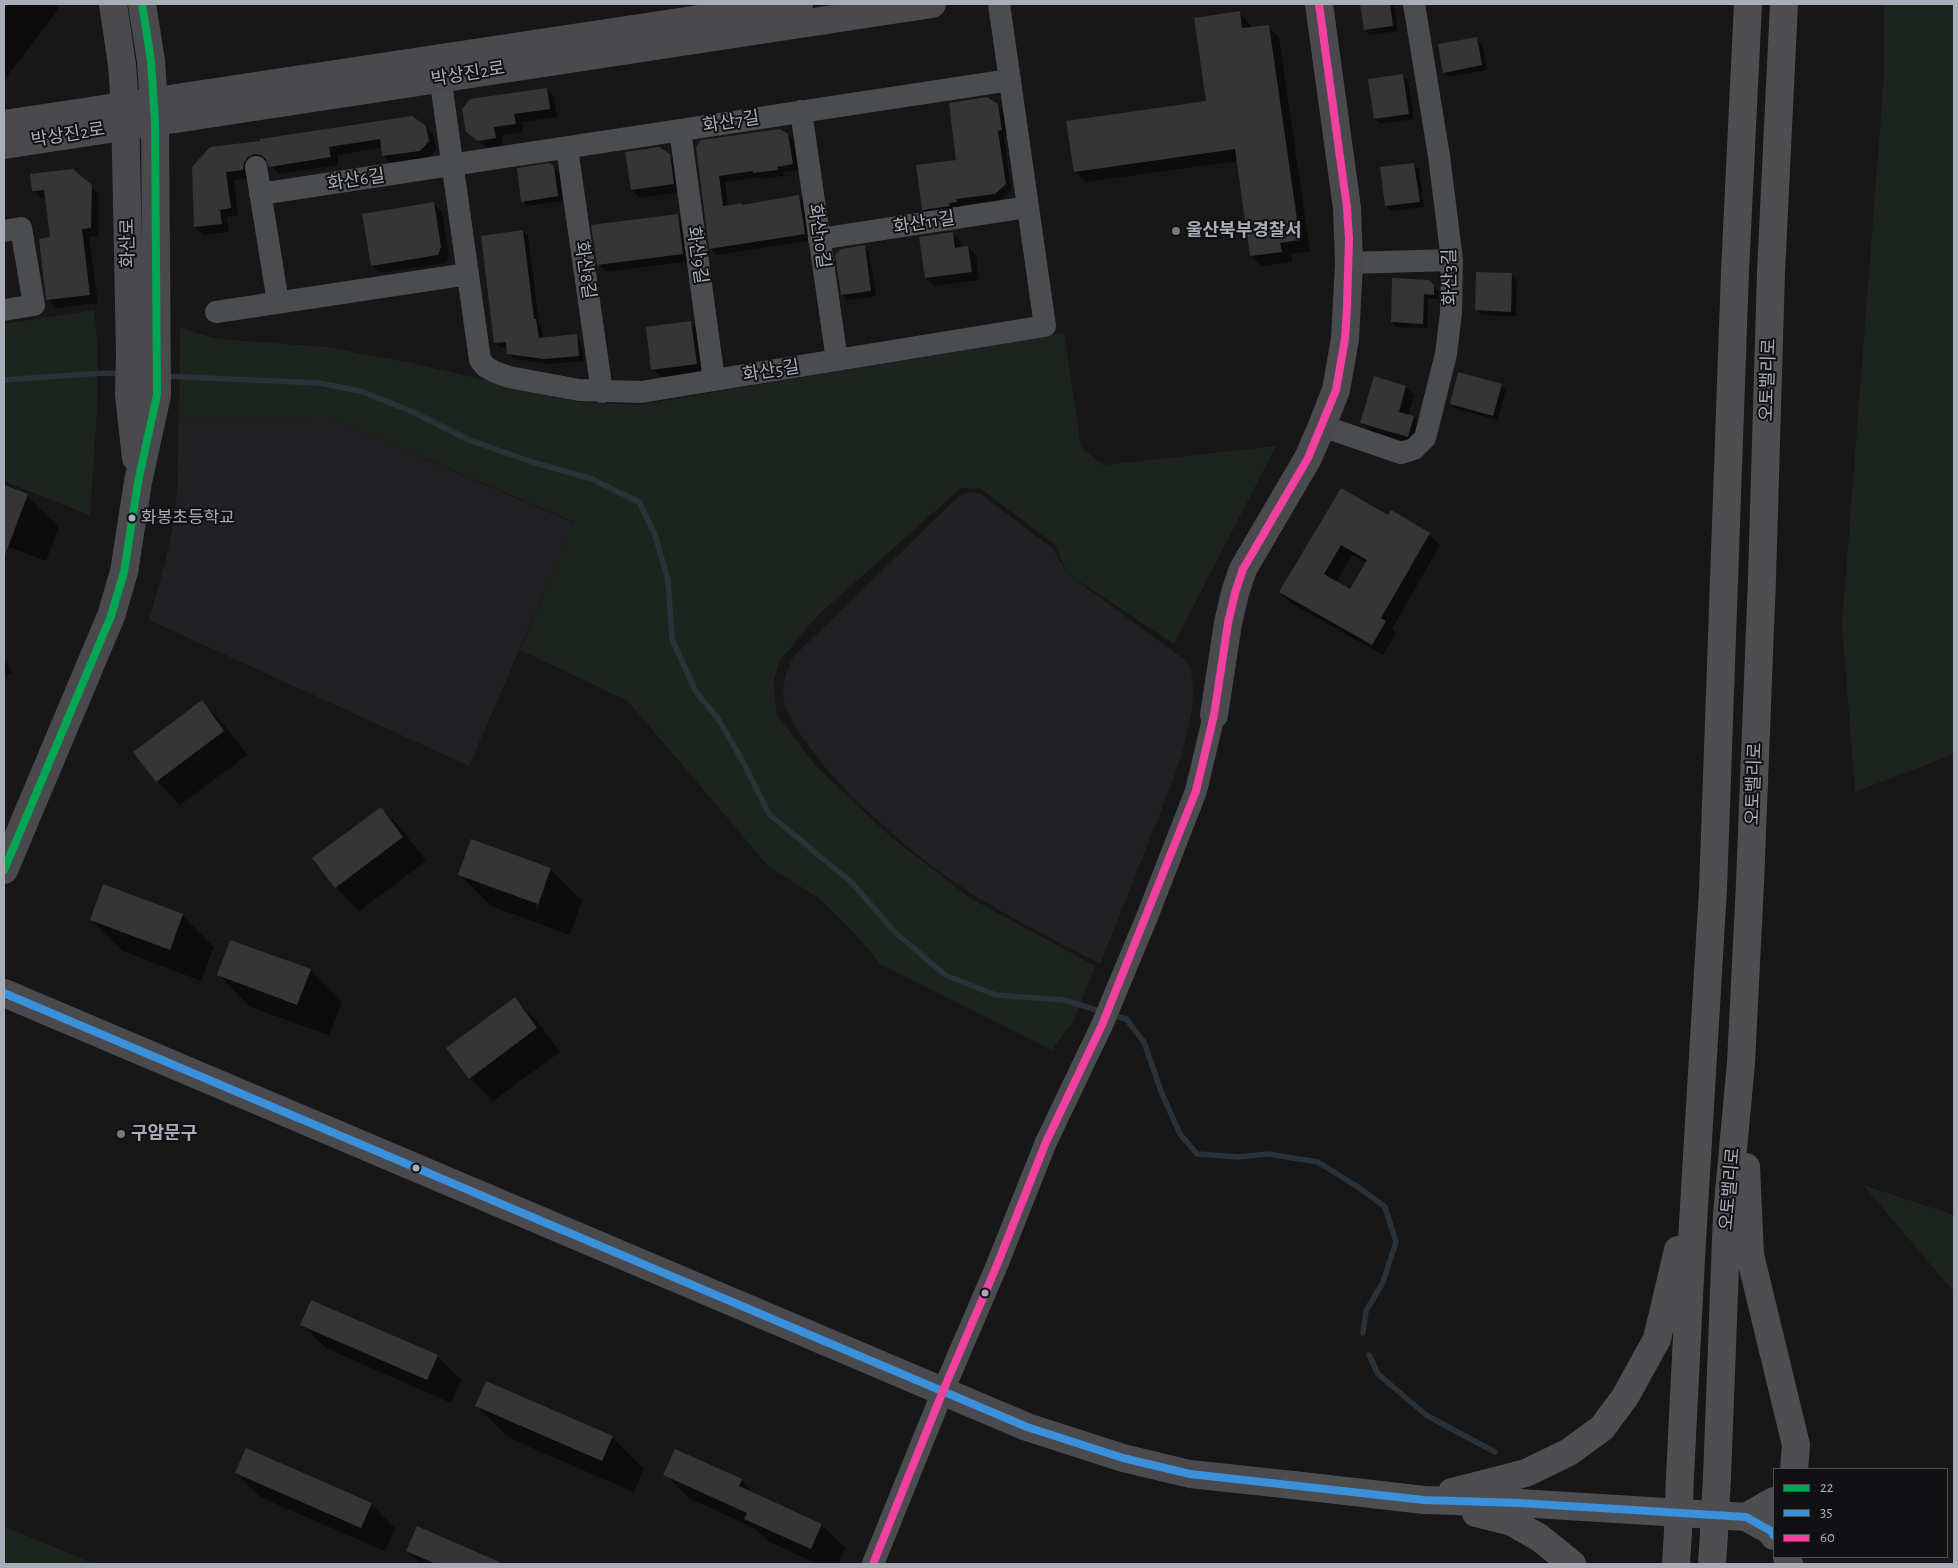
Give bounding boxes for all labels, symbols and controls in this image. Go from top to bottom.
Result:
street label: 박상진2로 [430,58,506,90]
street label: 화산7길 [701,107,761,137]
street label: 박상진2로 [30,119,106,151]
street label: 화산6길 [326,165,386,195]
street label: 화산10길 [804,202,834,270]
street label: 화산11길 [892,207,956,239]
street label: 화산로 [117,218,139,268]
place label: 울산북부경찰서 [1186,220,1302,242]
street label: 화산9길 [682,225,712,285]
marker: 울산북부경찰서 [1170,225,1182,237]
street label: 화산8길 [570,240,600,300]
street label: 화산3길 [1439,248,1461,306]
street label: 오토밸리로 [1756,338,1780,422]
street label: 화산5길 [741,356,801,386]
place label: 화봉초등학교 [141,508,235,528]
marker: 화봉초등학교 [127,513,137,523]
street label: 오토밸리로 [1742,742,1766,826]
place label: 구암문구 [131,1123,197,1145]
marker: 구암문구 [115,1128,127,1140]
street label: 오토밸리로 [1716,1147,1744,1231]
unlabelled marker [411,1163,421,1173]
unlabelled marker [980,1288,990,1298]
legend [1773,1468,1948,1558]
text: 22 [1820,1480,1834,1495]
text: 35 [1820,1505,1832,1520]
text: 60 [1820,1530,1835,1545]

